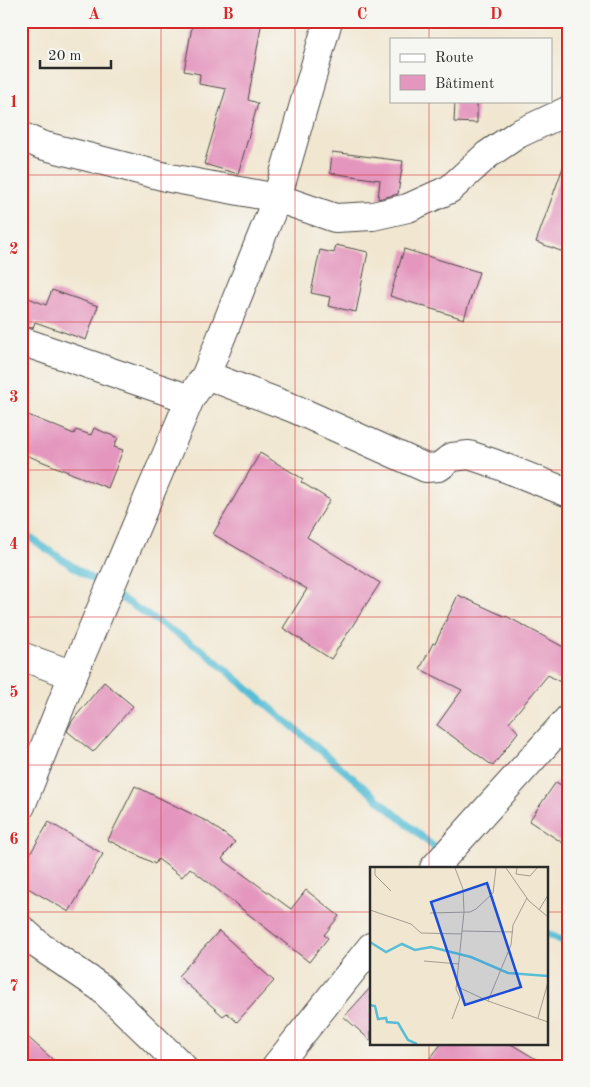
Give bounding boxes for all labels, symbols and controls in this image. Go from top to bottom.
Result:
text: A [88,7,100,23]
text: B [222,7,234,23]
text: C [357,7,367,23]
text: D [490,7,502,23]
scale bar [40,38,111,70]
legend [390,38,552,102]
text: 20 m [48,49,82,64]
text: Route [435,51,473,66]
text: Bâtiment [435,77,494,92]
text: 1 [9,95,19,111]
text: 2 [9,242,19,258]
text: 3 [9,390,19,406]
text: 4 [9,537,19,553]
text: 5 [9,685,19,701]
text: 6 [9,832,19,848]
inset map [370,867,548,1044]
text: 7 [9,979,19,995]

